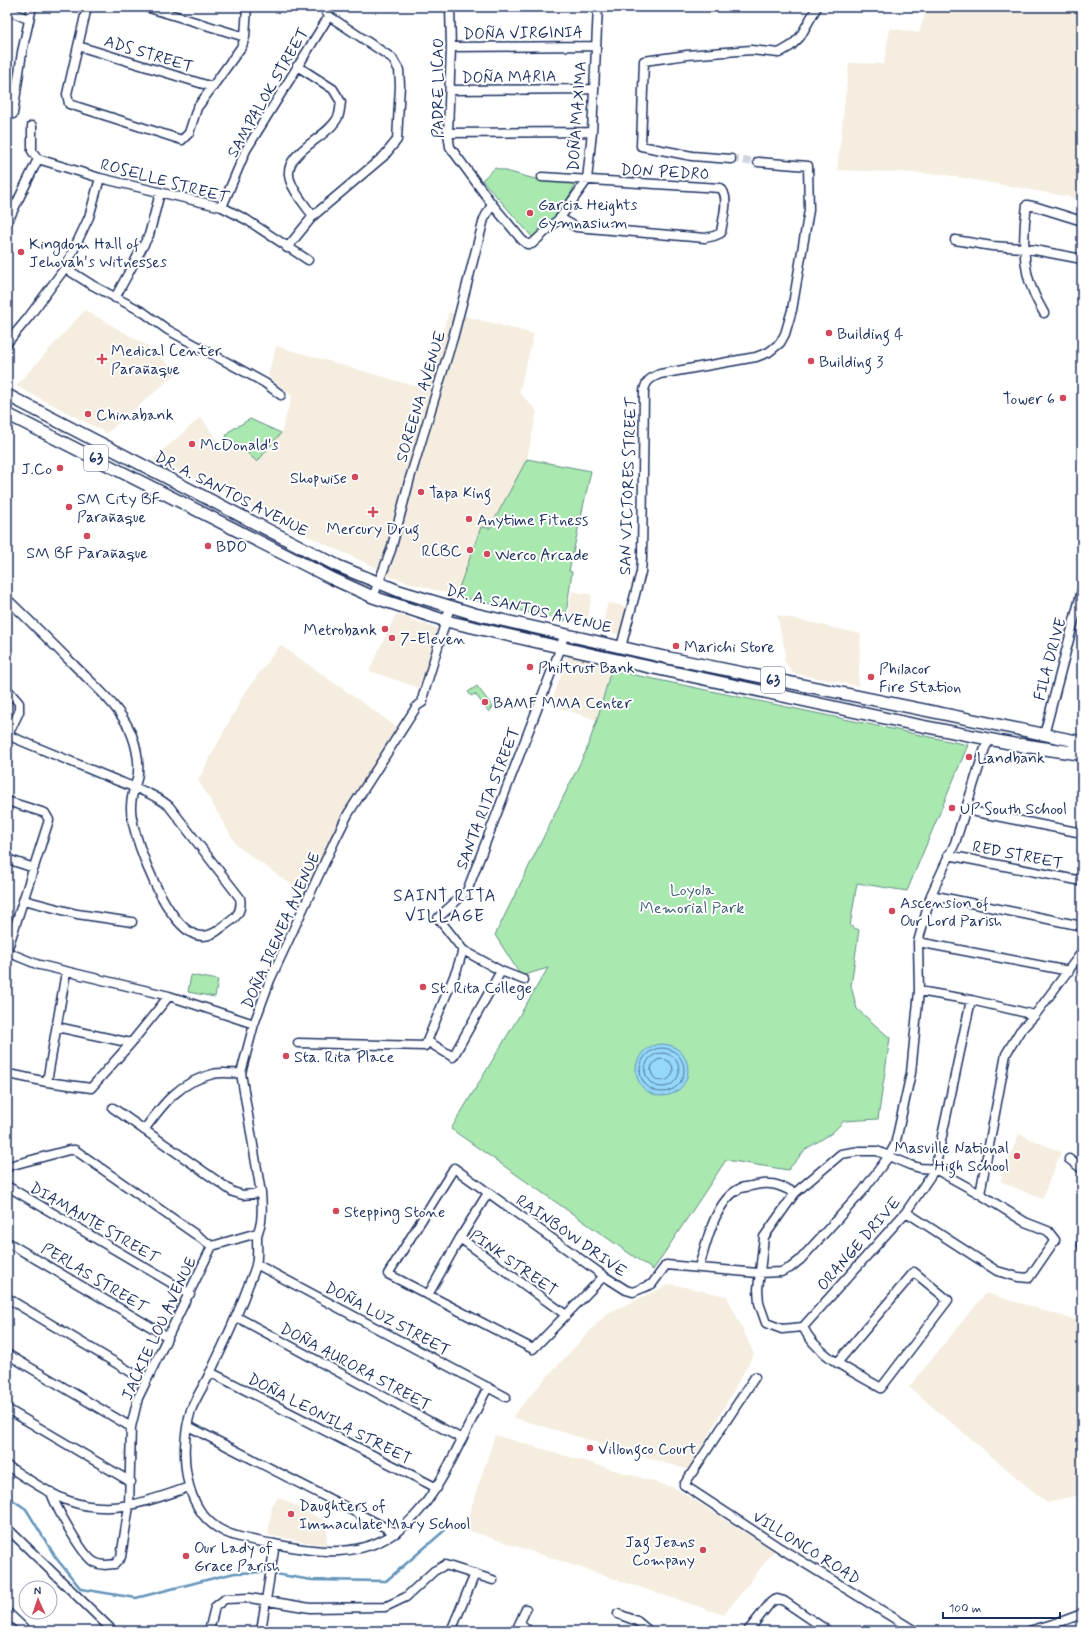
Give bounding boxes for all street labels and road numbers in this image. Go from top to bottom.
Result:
street label: DOÑA VIRGINIA [463,22,583,45]
street label: SAMPALOK STREET [223,24,314,161]
street label: ADS STREET [101,31,196,78]
street label: PADRE LICAO [428,38,449,138]
street label: DOÑA MAXIMA [563,60,592,172]
street label: DOÑA MARIA [462,66,557,89]
street label: ROSELLE STREET [98,154,232,209]
street label: DON PEDRO [620,160,710,185]
street label: SOREENA AVENUE [391,328,451,465]
street label: SAN VICTORES STREET [615,396,642,575]
road number: 63 [84,445,108,471]
street label: DR. A. SANTOS AVENUE [151,447,312,542]
street label: DR. A. SANTOS AVENUE [444,580,613,639]
street label: FILA DRIVE [1029,616,1072,703]
road number: 63 [761,667,785,693]
street label: SANTA RITA STREET [452,724,525,873]
street label: RED STREET [971,836,1065,875]
street label: DOÑA IRENEA AVENUE [237,849,325,1012]
street label: DIAMANTE STREET [26,1178,164,1269]
street label: RAINBOW DRIVE [512,1190,631,1282]
street label: ORANGE DRIVE [813,1193,906,1295]
street label: PINK STREET [465,1225,561,1301]
street label: PERLAS STREET [37,1238,152,1319]
street label: JACKIE LOU AVENUE [117,1253,202,1404]
street label: DOÑA LUZ STREET [321,1277,454,1361]
street label: DOÑA AURORA STREET [276,1319,434,1416]
street label: DOÑA LEONILA STREET [244,1369,415,1470]
street label: VILLONCO ROAD [748,1507,864,1590]

